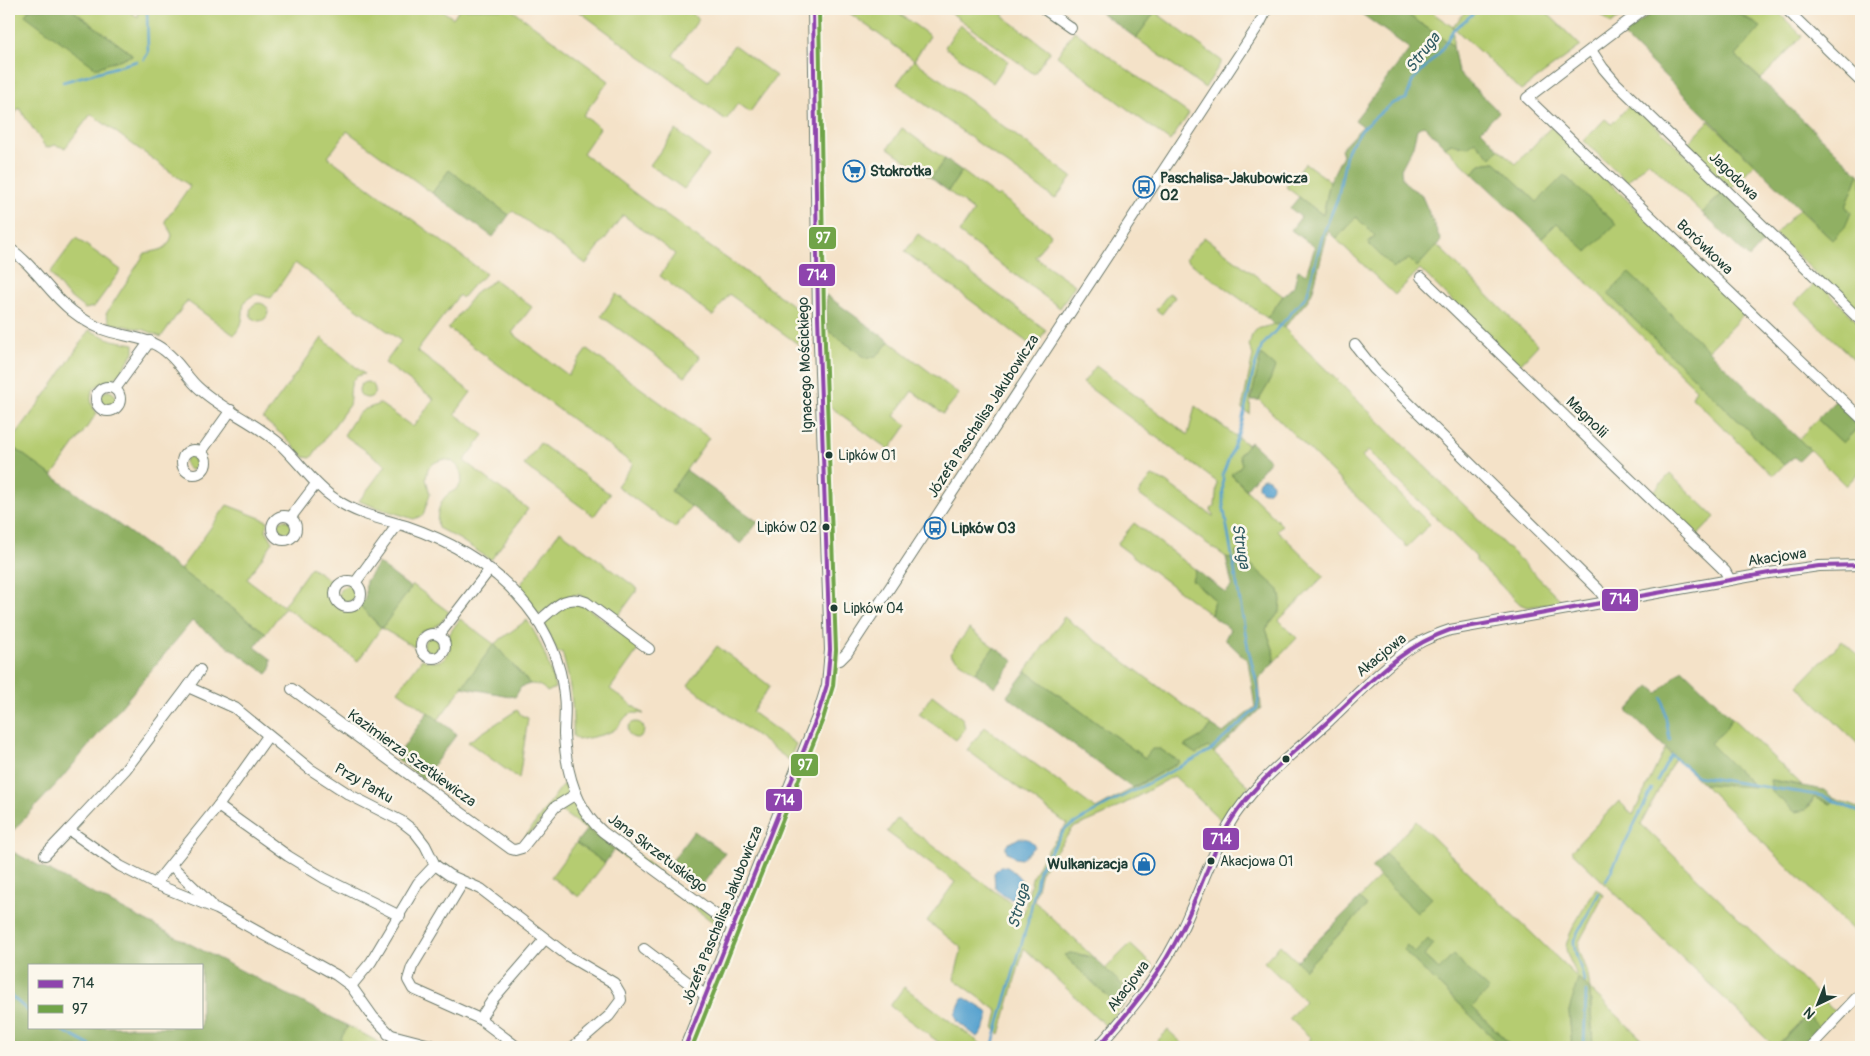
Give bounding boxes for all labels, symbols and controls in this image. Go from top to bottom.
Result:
water label: Struga [1401,27,1445,77]
street label: Jagodowa [1705,148,1763,205]
supermarket icon: Stokrotka [842,159,866,183]
place label: Stokrotka [870,162,932,181]
place label: Paschalisa-Jakubowicza 02 [1160,169,1308,205]
bus stop icon: Paschalisa-Jakubowicza 02 [1132,175,1156,199]
street label: Borówkowa [1672,216,1737,279]
line badge: 97 [808,226,837,250]
text: 97 [816,230,831,247]
line badge: 714 [798,263,836,287]
text: 714 [807,267,828,284]
street label: Ignacego Mościckiego [794,296,817,434]
street label: Józefa Paschalisa Jakubowicza [923,331,1043,502]
street label: Magnolii [1562,393,1612,442]
place label: Lipków 01 [838,447,896,464]
marker: Lipków 01 [824,450,834,460]
bus stop icon: Lipków 03 [923,516,947,540]
place label: Lipków 02 [757,519,817,536]
place label: Lipków 03 [951,519,1016,538]
marker: Lipków 02 [821,522,831,532]
water label: Struga [1227,522,1255,572]
street label: Akacjowa [1747,544,1808,571]
line badge: 714 [1601,588,1639,612]
text: 714 [1610,591,1631,608]
place label: Lipków 04 [843,600,904,617]
marker: Lipków 04 [829,603,839,613]
street label: Akacjowa [1352,629,1410,681]
street label: Kazimierza Szetkiewicza [344,705,480,811]
line badge: 97 [790,753,819,777]
unlabelled marker [1281,754,1291,764]
text: 97 [798,757,813,774]
street label: Przy Parku [331,759,396,808]
line badge: 714 [765,788,803,812]
text: 714 [774,792,795,809]
street label: Jana Skrzetuskiego [604,810,711,897]
street label: Józefa Paschalisa Jakubowicza [678,823,767,1007]
line badge: 714 [1202,827,1240,851]
text: 714 [1211,831,1232,848]
shop icon: Wulkanizacja [1132,852,1156,876]
place label: Akacjowa 01 [1220,853,1293,870]
place label: Wulkanizacja [1047,855,1128,874]
marker: Akacjowa 01 [1206,856,1216,866]
water label: Struga [1003,880,1035,931]
street label: Akacjowa [1103,957,1154,1016]
legend [28,964,202,1028]
text: 714 [72,974,95,993]
north arrow [1792,978,1842,1028]
text: 97 [72,1000,88,1019]
text: N [1800,1004,1819,1023]

